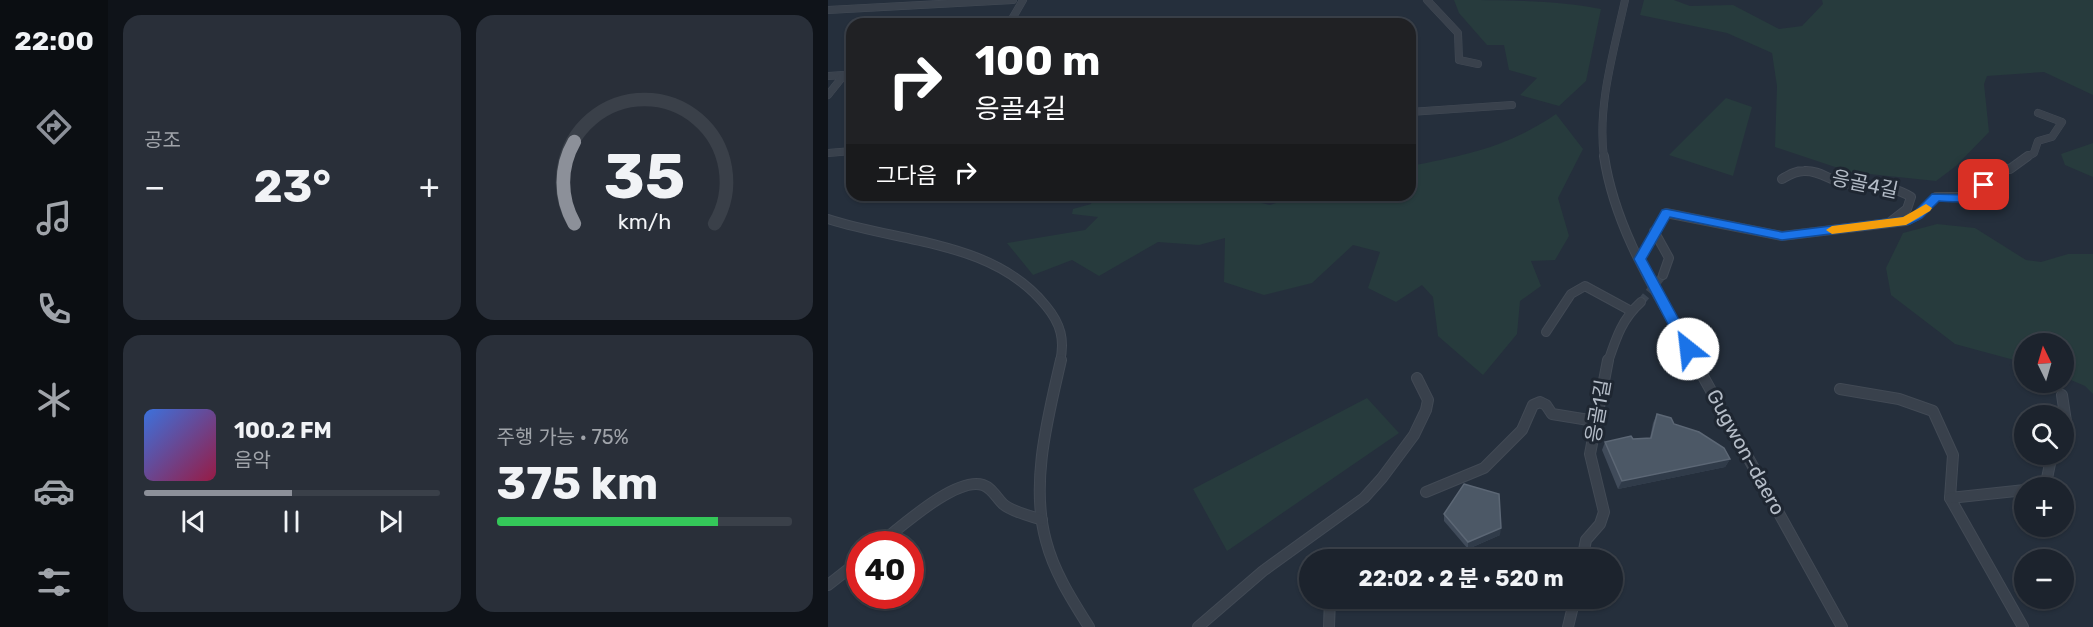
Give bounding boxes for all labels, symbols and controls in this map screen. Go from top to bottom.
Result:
text: 22:00 [14,25,94,57]
text: 100 m [975,36,1100,86]
icon: right [876,42,954,120]
text: 응골4길 [975,93,1066,125]
icon: directions [33,106,75,148]
text: 공조 [144,128,181,152]
text: 35 [604,140,685,214]
icon: right [949,156,982,189]
pin [1958,159,2009,210]
text: 23° [253,160,331,213]
text: 그다음 [876,162,937,189]
street label: 응골4길 [1829,165,1901,203]
text: − [144,167,165,206]
text: + [419,167,439,206]
icon: arrive [1967,168,2000,201]
icon: music [33,197,75,239]
text: km/h [617,210,671,235]
icon: phone [33,288,75,330]
position arrow [1656,317,1720,381]
north arrow [2014,333,2074,393]
map controls [2014,333,2074,609]
street label: 응골1길 [1581,378,1615,444]
icon: climate [33,379,75,421]
street label: Gugwon-daero [1702,385,1790,519]
button: search [2014,405,2074,465]
text: 100.2 FM [234,417,332,444]
text: 주행 가능 · 75% [497,425,629,449]
text: 음악 [234,448,271,472]
text: 375 km [497,457,658,510]
icon: car [33,470,75,512]
button: + [2014,477,2074,537]
icon: previous [177,505,210,538]
icon: pause [275,505,308,538]
icon: next [374,505,407,538]
speed limit sign: 40 [846,531,924,609]
button: − [2014,549,2074,609]
icon: filters [33,561,75,603]
text: 22:02 · 2 분 · 520 m [1358,565,1564,592]

